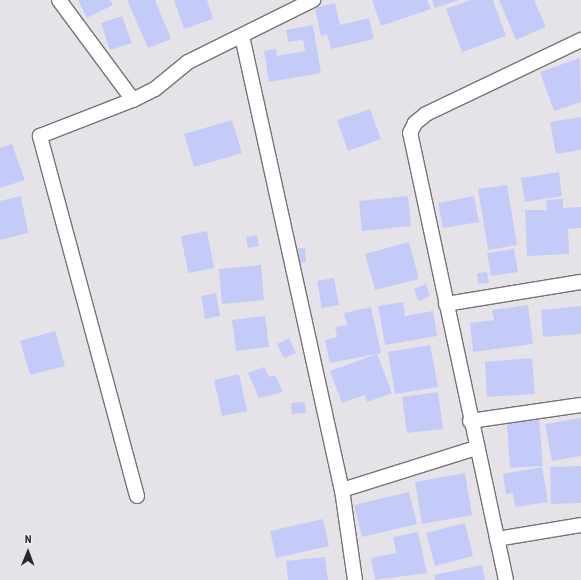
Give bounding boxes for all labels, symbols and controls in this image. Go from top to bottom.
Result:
north arrow [8,532,48,572]
text: N [25,533,32,546]

